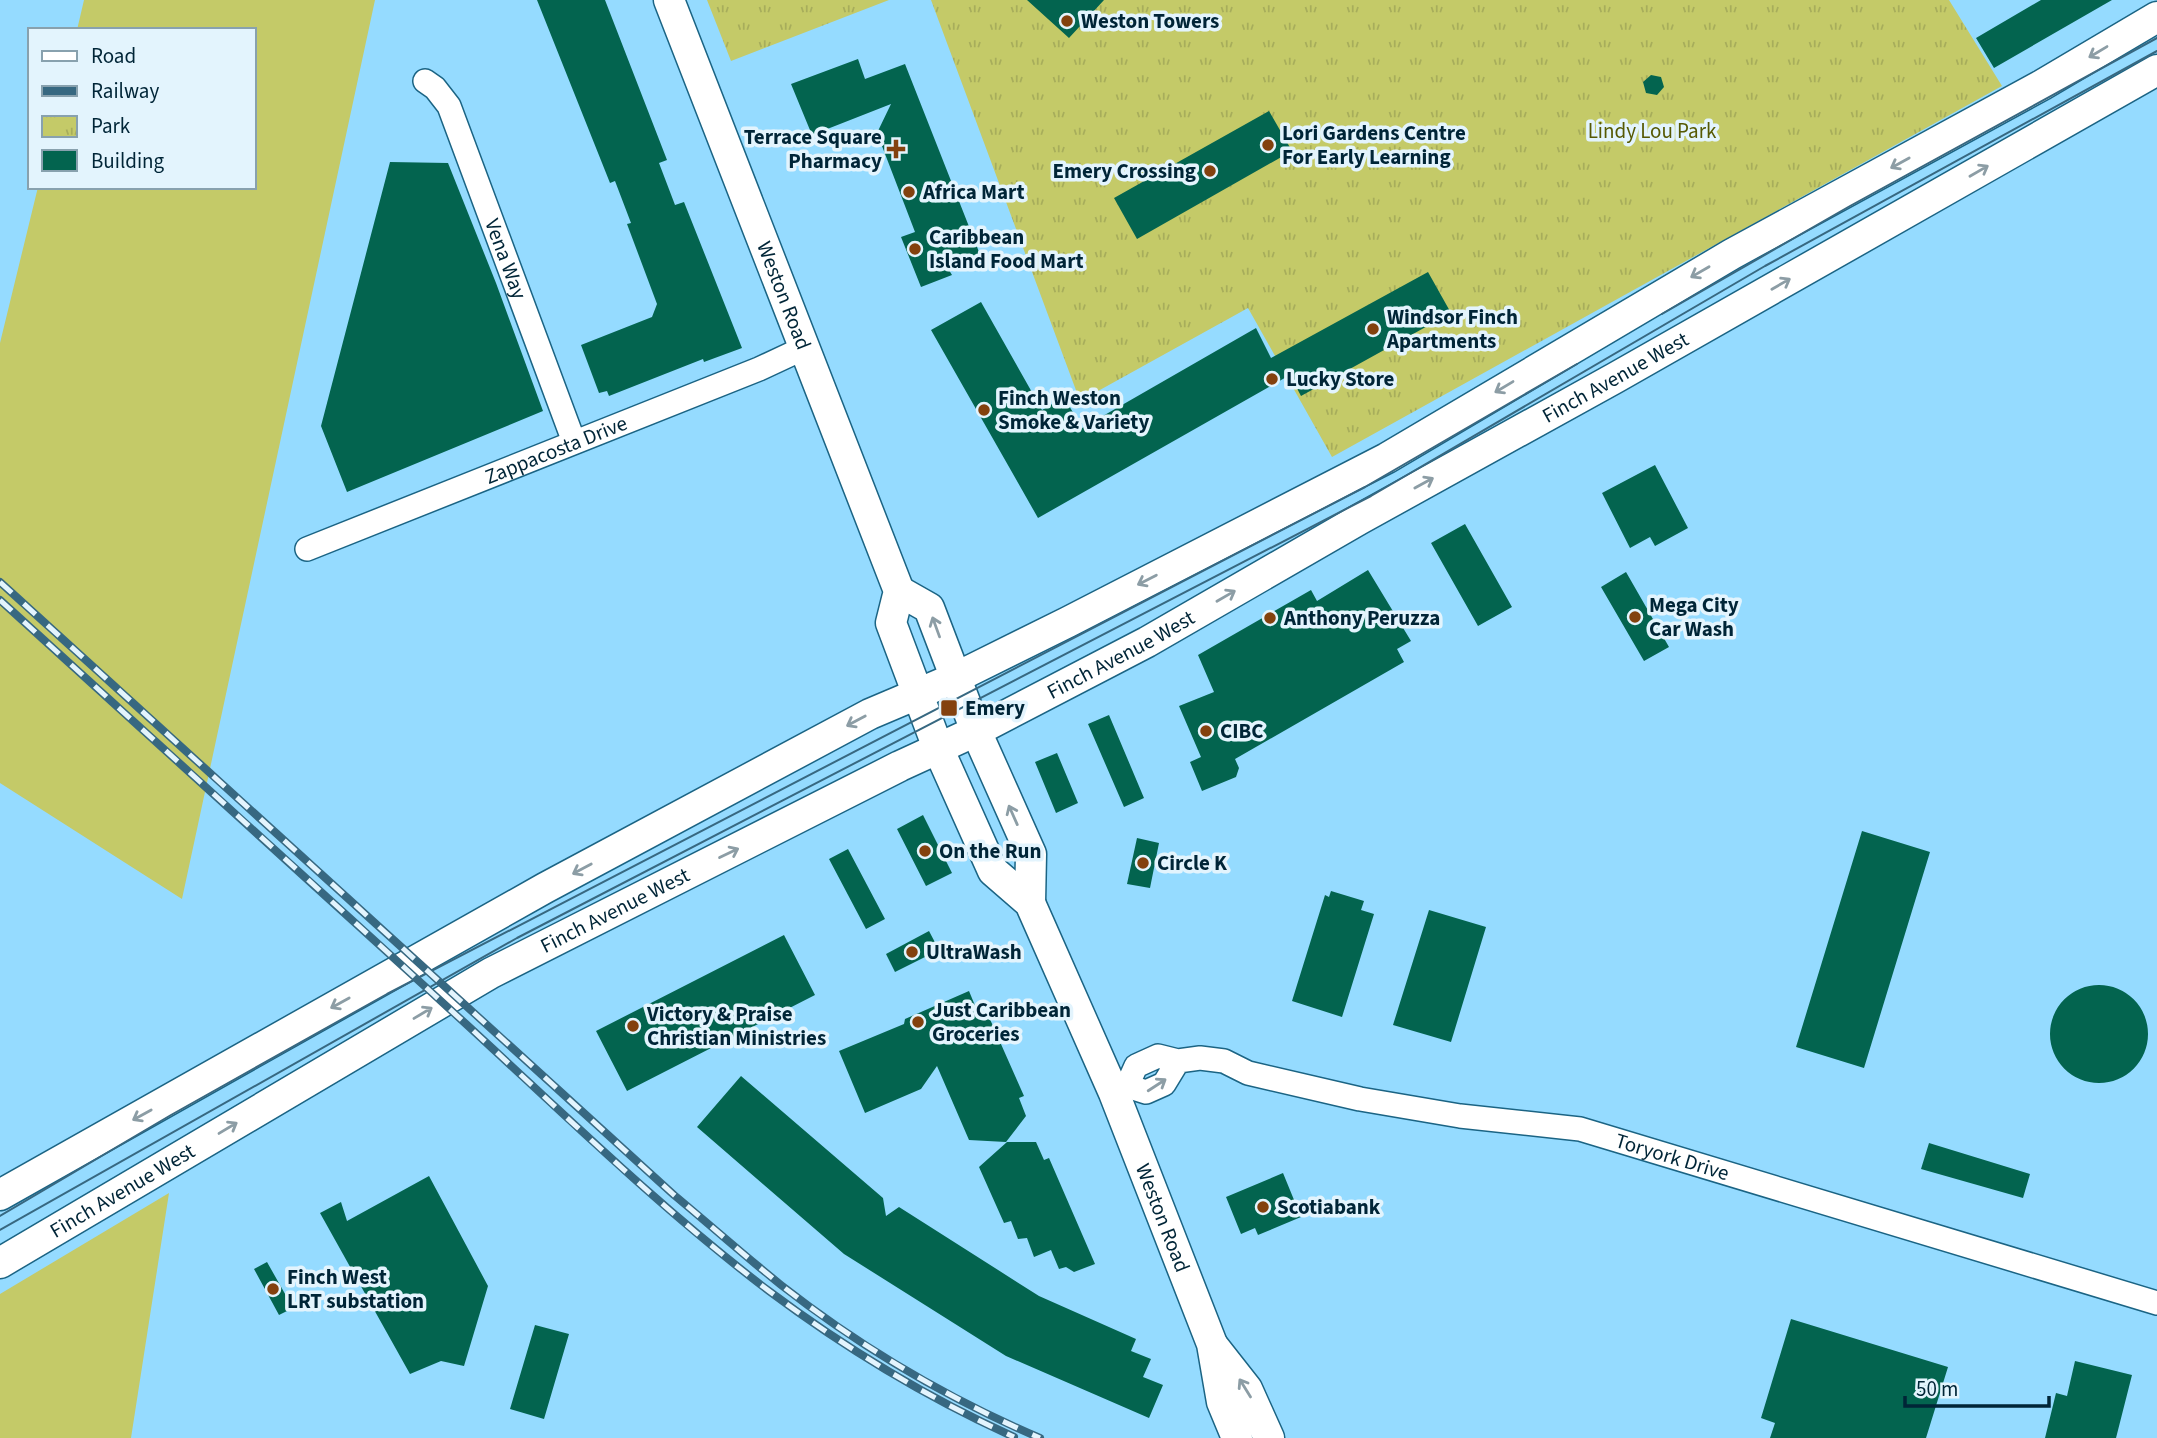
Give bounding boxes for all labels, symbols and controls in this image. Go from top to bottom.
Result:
place label: Weston Towers [1081,6,1219,36]
marker: Weston Towers [1059,13,1075,29]
legend [28,28,256,189]
text: Road [91,41,136,71]
one-way arrow [2089,45,2109,59]
text: Railway [91,76,159,106]
text: Park [91,111,131,141]
park label: Lindy Lou Park [1588,116,1717,146]
place label: Lori Gardens Centre For Early Learning [1282,118,1466,172]
place label: Terrace Square Pharmacy [744,122,882,176]
marker: Lori Gardens Centre For Early Learning [1260,137,1276,153]
marker: Terrace Square Pharmacy [888,141,904,157]
text: Building [91,146,165,176]
place label: Emery Crossing [1052,156,1196,186]
one-way arrow [1890,156,1910,170]
marker: Emery Crossing [1202,163,1218,179]
one-way arrow [1968,164,1988,178]
place label: Africa Mart [922,177,1025,207]
marker: Africa Mart [901,184,917,200]
street label: Vena Way [477,214,535,303]
place label: Caribbean Island Food Mart [929,222,1084,276]
street label: Weston Road [749,237,819,354]
marker: Caribbean Island Food Mart [907,241,923,257]
one-way arrow [1691,265,1711,279]
one-way arrow [1770,276,1790,290]
place label: Windsor Finch Apartments [1386,302,1518,356]
marker: Windsor Finch Apartments [1365,321,1381,337]
street label: Finch Avenue West [1537,324,1694,430]
place label: Lucky Store [1286,364,1395,394]
marker: Lucky Store [1264,371,1280,387]
one-way arrow [1494,381,1514,395]
place label: Finch Weston Smoke & Variety [998,383,1149,437]
marker: Finch Weston Smoke & Variety [976,402,992,418]
street label: Zappacosta Drive [480,408,632,492]
one-way arrow [1413,476,1434,489]
one-way arrow [1137,574,1158,588]
one-way arrow [1216,589,1236,603]
place label: Mega City Car Wash [1649,590,1739,644]
street label: Finch Avenue West [1042,603,1200,707]
place label: Anthony Peruzza [1283,603,1440,633]
marker: Mega City Car Wash [1627,609,1643,625]
marker: Anthony Peruzza [1262,610,1278,626]
one-way arrow [928,616,941,638]
place label: Emery [965,693,1025,723]
marker: Emery [939,698,959,718]
one-way arrow [846,715,867,728]
place label: CIBC [1220,716,1263,746]
marker: CIBC [1198,723,1214,739]
one-way arrow [1006,804,1019,826]
place label: On the Run [939,836,1042,866]
marker: On the Run [917,843,933,859]
one-way arrow [718,845,739,859]
place label: Circle K [1157,848,1228,878]
marker: Circle K [1135,855,1151,871]
street label: Finch Avenue West [535,860,695,961]
one-way arrow [572,863,593,876]
place label: UltraWash [926,937,1022,967]
marker: UltraWash [904,944,920,960]
place label: Just Caribbean Groceries [932,995,1071,1049]
one-way arrow [331,997,351,1011]
place label: Victory & Praise Christian Ministries [646,999,826,1053]
one-way arrow [413,1006,433,1020]
marker: Just Caribbean Groceries [910,1014,926,1030]
marker: Victory & Praise Christian Ministries [625,1018,641,1034]
one-way arrow [1147,1078,1166,1093]
one-way arrow [133,1108,153,1122]
one-way arrow [217,1121,237,1135]
street label: Toryork Drive [1612,1125,1733,1188]
street label: Finch Avenue West [44,1136,200,1245]
street label: Weston Road [1128,1159,1197,1276]
place label: Scotiabank [1277,1192,1381,1222]
marker: Scotiabank [1255,1199,1271,1215]
place label: Finch West LRT substation [287,1262,424,1316]
marker: Finch West LRT substation [265,1281,281,1297]
scale bar [1905,1364,2048,1408]
text: 50 m [1916,1374,1958,1404]
one-way arrow [1238,1379,1253,1398]

